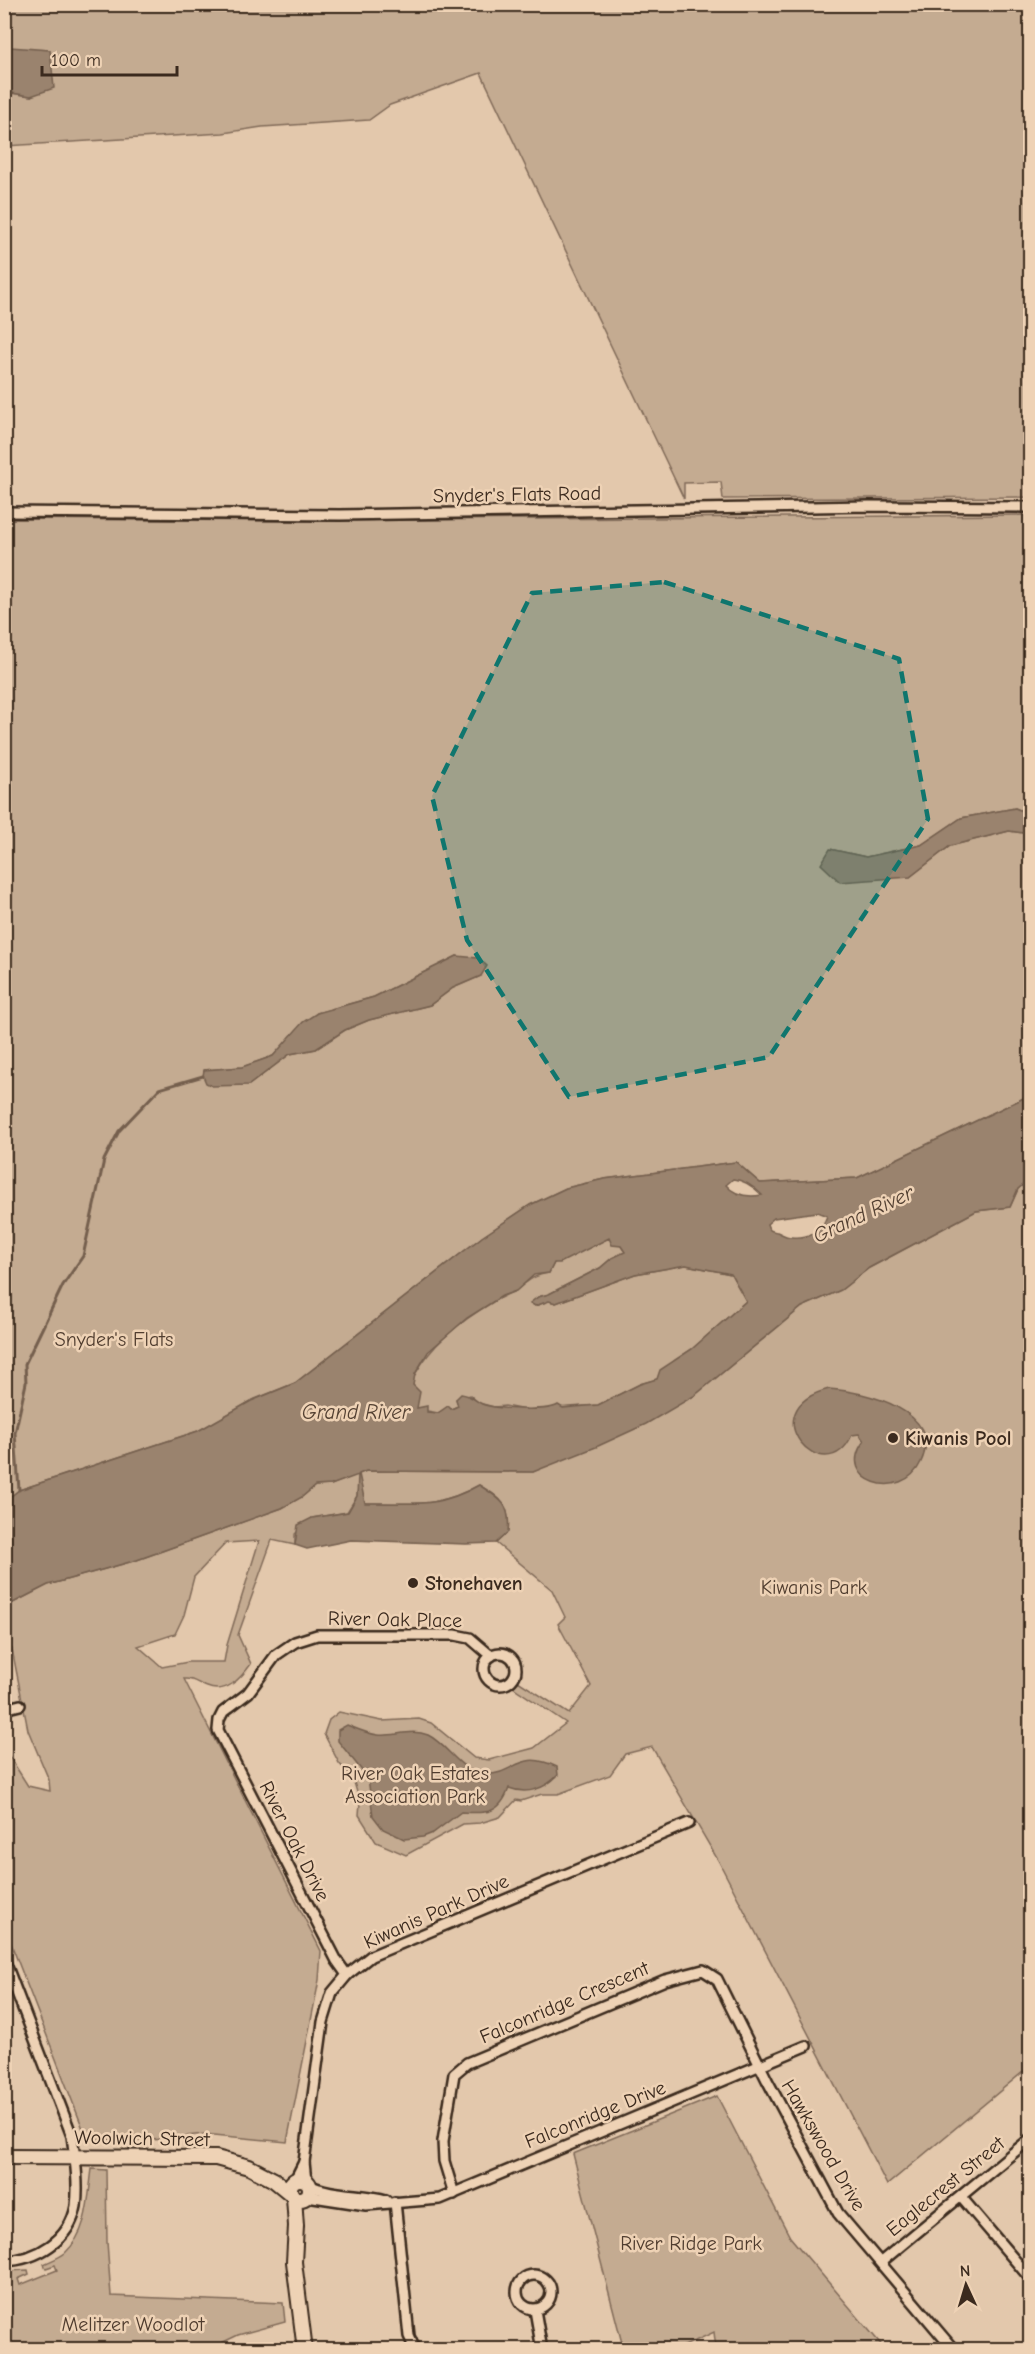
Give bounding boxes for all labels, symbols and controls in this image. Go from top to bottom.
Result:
scale bar [42,39,177,77]
text: 100 m [51,50,101,71]
street label: Snyder's Flats Road [433,482,601,507]
water label: Grand River [809,1180,919,1248]
park label: Snyder's Flats [55,1328,173,1351]
water label: Grand River [302,1400,412,1424]
place label: Kiwanis Pool [905,1427,1011,1450]
marker: Kiwanis Pool [886,1431,900,1445]
place label: Stonehaven [425,1572,523,1595]
marker: Stonehaven [406,1576,420,1590]
park label: Kiwanis Park [761,1576,868,1599]
street label: River Oak Place [328,1607,462,1632]
park label: River Oak Estates Association Park [341,1762,489,1808]
street label: River Oak Drive [254,1777,335,1905]
street label: Kiwanis Park Drive [360,1869,512,1954]
street label: Falconridge Crescent [476,1956,653,2048]
street label: Hawkswood Drive [777,2075,870,2215]
street label: Falconridge Drive [521,2076,669,2153]
street label: Woolwich Street [74,2126,211,2151]
street label: Eaglecrest Street [882,2131,1010,2241]
park label: River Ridge Park [620,2232,762,2255]
north arrow [936,2255,996,2315]
text: N [959,2262,971,2280]
park label: Melitzer Woodlot [61,2313,206,2336]

